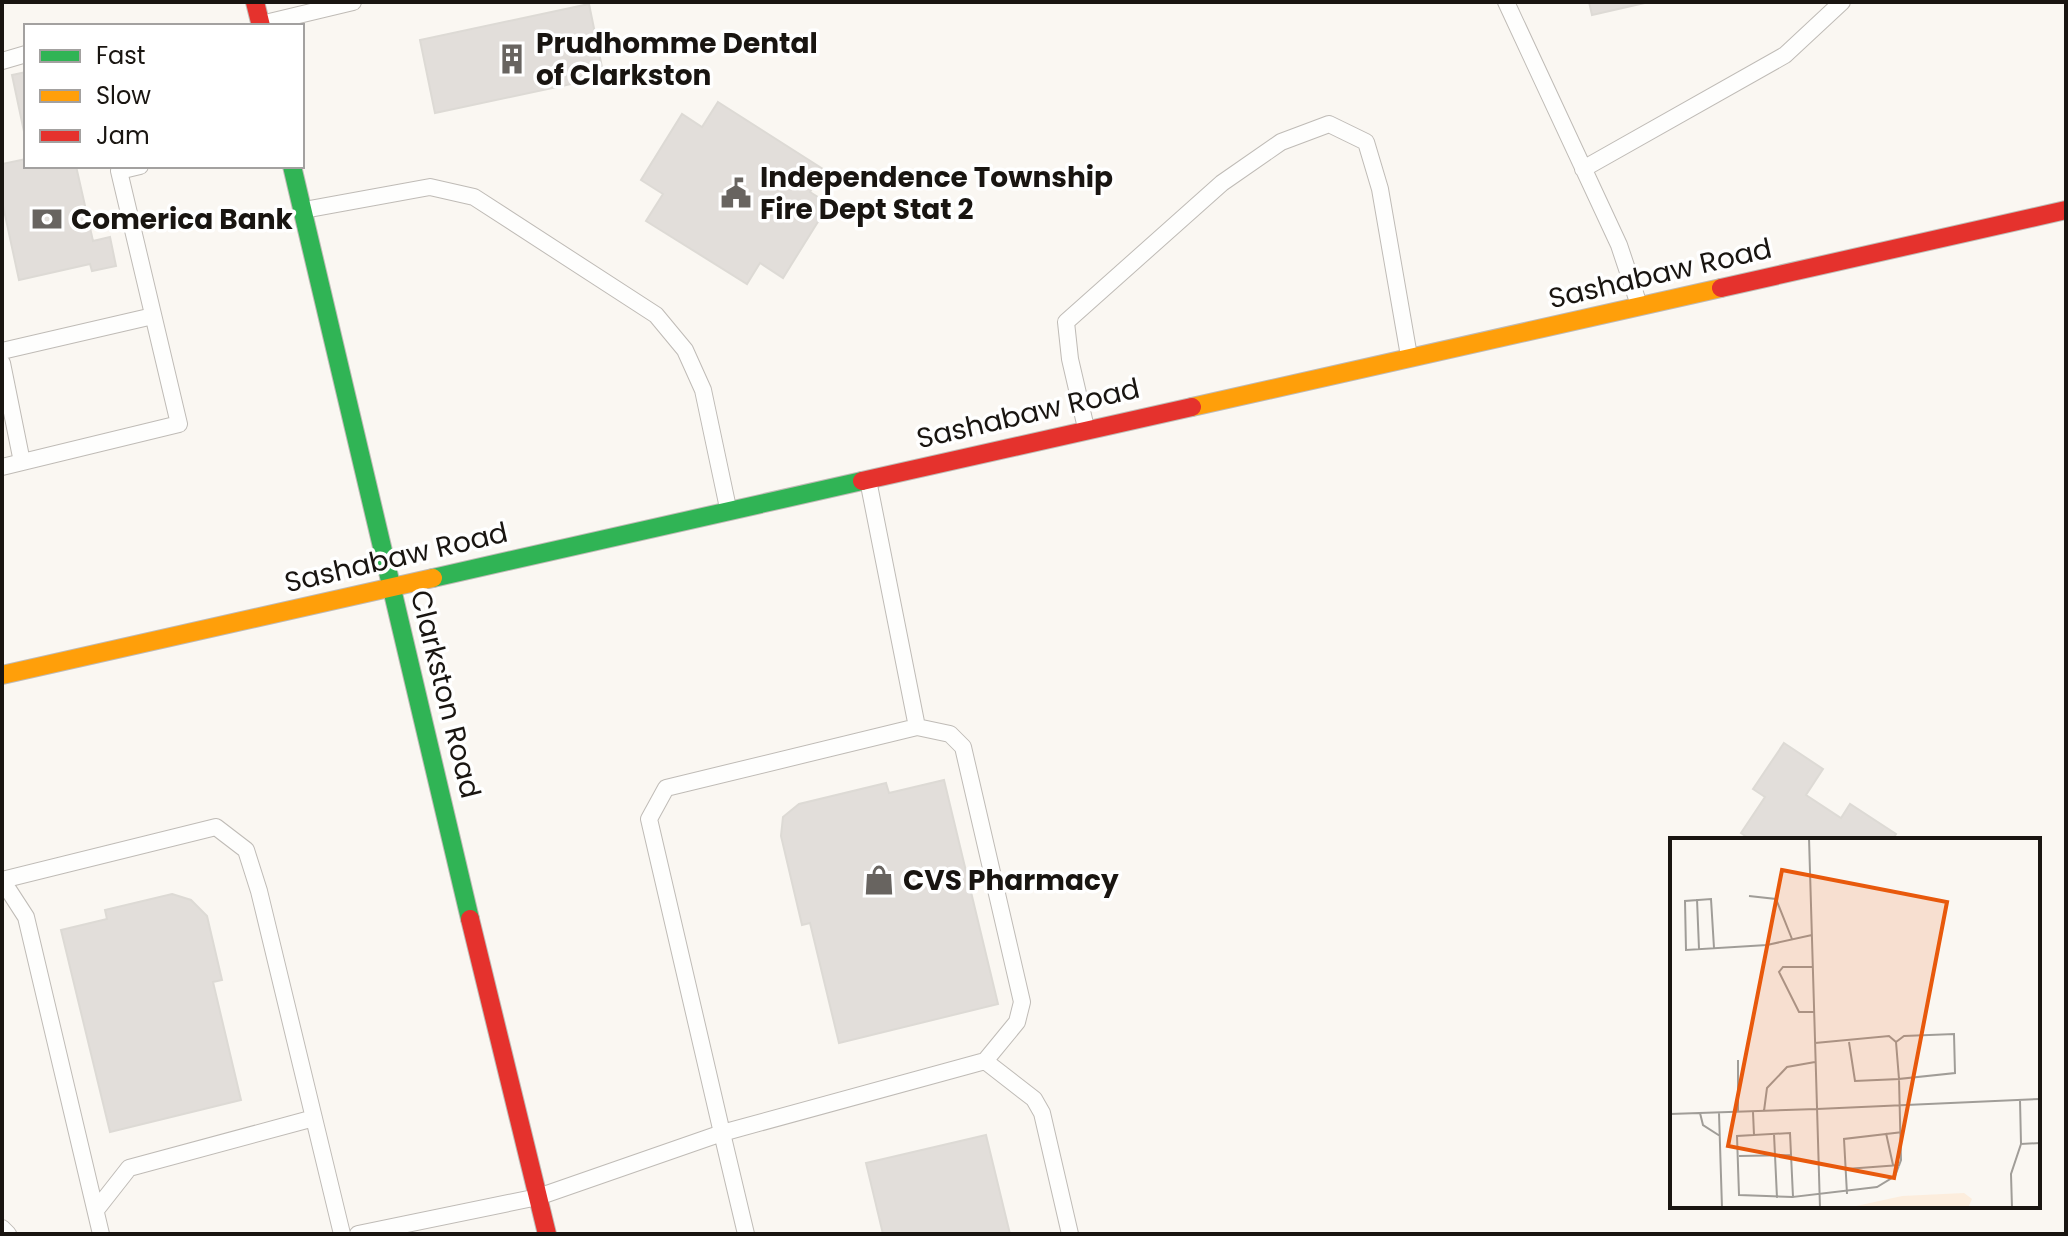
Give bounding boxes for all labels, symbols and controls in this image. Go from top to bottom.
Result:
legend [24,24,304,168]
place label: Prudhomme Dental of Clarkston [536,24,818,95]
text: Fast [96,39,146,72]
building icon: Prudhomme Dental of Clarkston [495,42,529,76]
text: Slow [96,79,151,112]
text: Jam [96,119,150,152]
place label: Independence Township Fire Dept Stat 2 [760,158,1113,229]
public building icon: Independence Township Fire Dept Stat 2 [719,176,753,210]
place label: Comerica Bank [71,200,294,239]
bank icon: Comerica Bank [30,202,64,236]
street label: Sashabaw Road [1545,229,1776,318]
street label: Sashabaw Road [913,369,1144,458]
street label: Sashabaw Road [281,513,512,602]
street label: Clarkston Road [401,586,490,802]
inset map [1670,838,2040,1208]
place label: CVS Pharmacy [903,861,1119,900]
shop icon: CVS Pharmacy [862,863,896,897]

